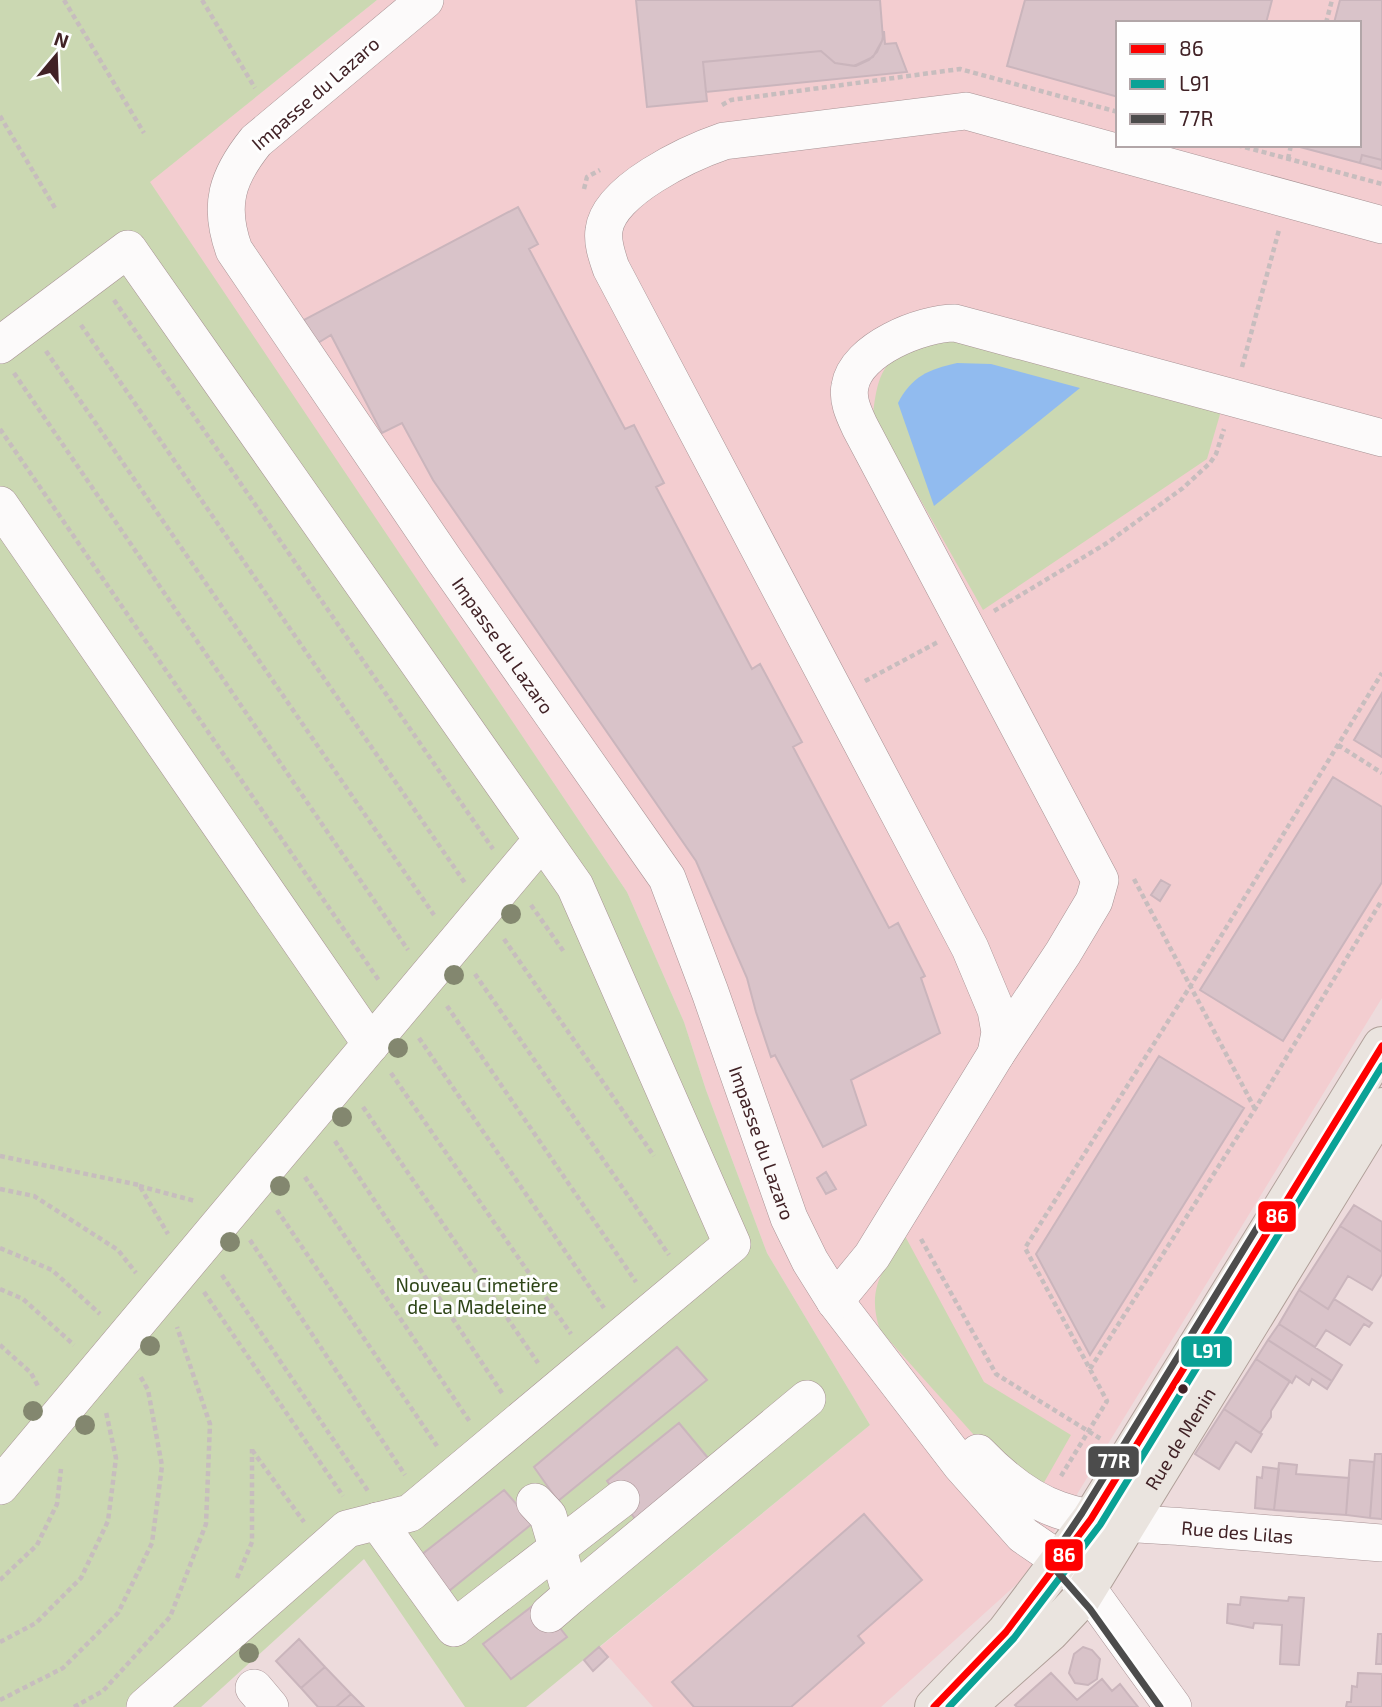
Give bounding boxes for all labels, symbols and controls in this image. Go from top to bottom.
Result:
north arrow [21,21,91,91]
legend [1116,21,1361,147]
text: N [51,26,72,53]
street label: Impasse du Lazaro [247,31,383,155]
text: 86 [1179,35,1204,60]
text: L91 [1179,70,1210,95]
text: 77R [1179,105,1214,130]
street label: Impasse du Lazaro [448,572,559,718]
street label: Impasse du Lazaro [725,1063,800,1223]
line badge: 86 [1257,1200,1297,1233]
text: 86 [1265,1204,1289,1227]
park label: Nouveau Cimetière de La Madeleine [396,1273,558,1318]
line badge: L91 [1180,1335,1233,1368]
text: L91 [1192,1339,1222,1362]
unlabelled marker [1176,1382,1190,1396]
street label: Rue de Menin [1139,1383,1219,1494]
line badge: 77R [1087,1445,1140,1478]
text: 77R [1098,1449,1130,1472]
street label: Rue des Lilas [1180,1515,1294,1547]
line badge: 86 [1044,1538,1084,1572]
text: 86 [1052,1543,1076,1566]

